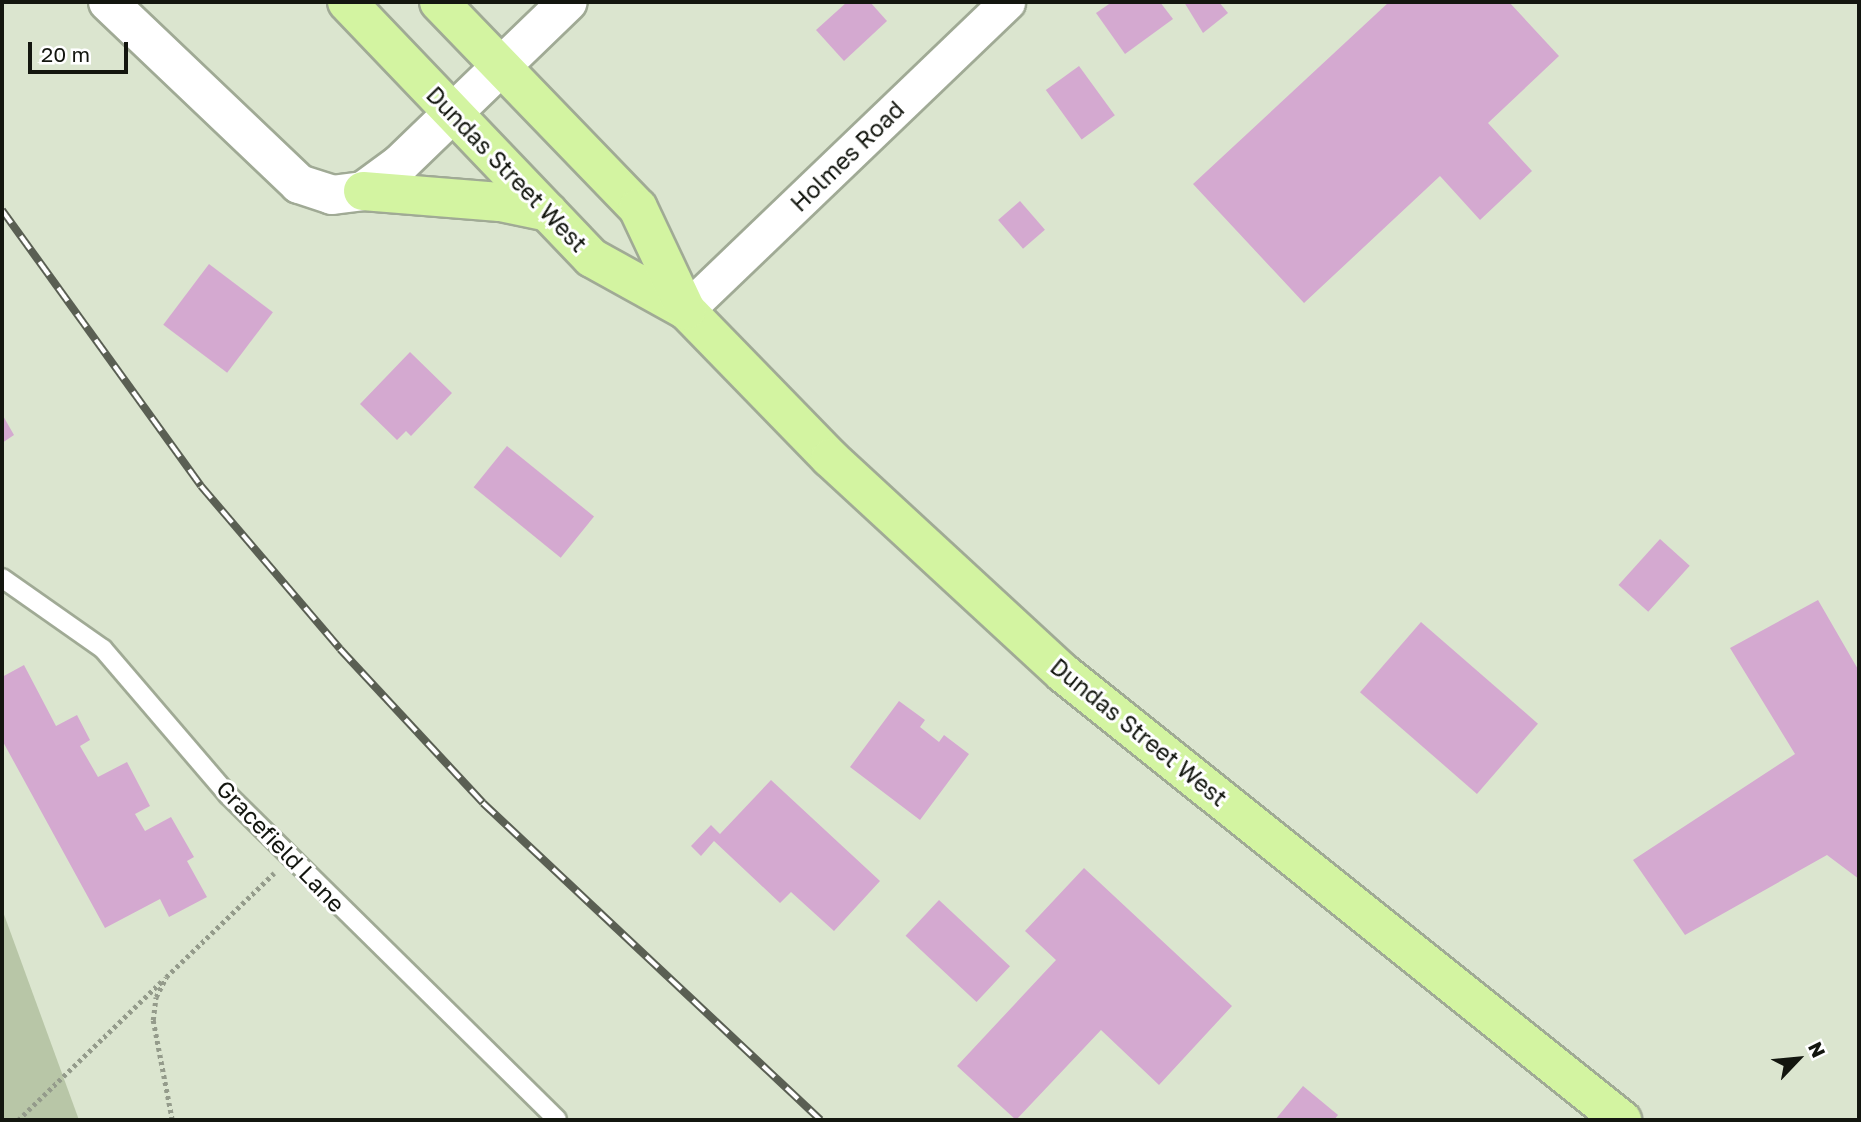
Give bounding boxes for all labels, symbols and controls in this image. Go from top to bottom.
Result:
scale bar [32,28,131,72]
text: 20 m [41,41,90,67]
street label: Dundas Street West [421,81,593,257]
street label: Holmes Road [785,95,909,217]
street label: Dundas Street West [1045,652,1233,812]
street label: Gracefield Lane [211,774,351,918]
north arrow [1763,1024,1833,1094]
text: N [1804,1038,1831,1061]

